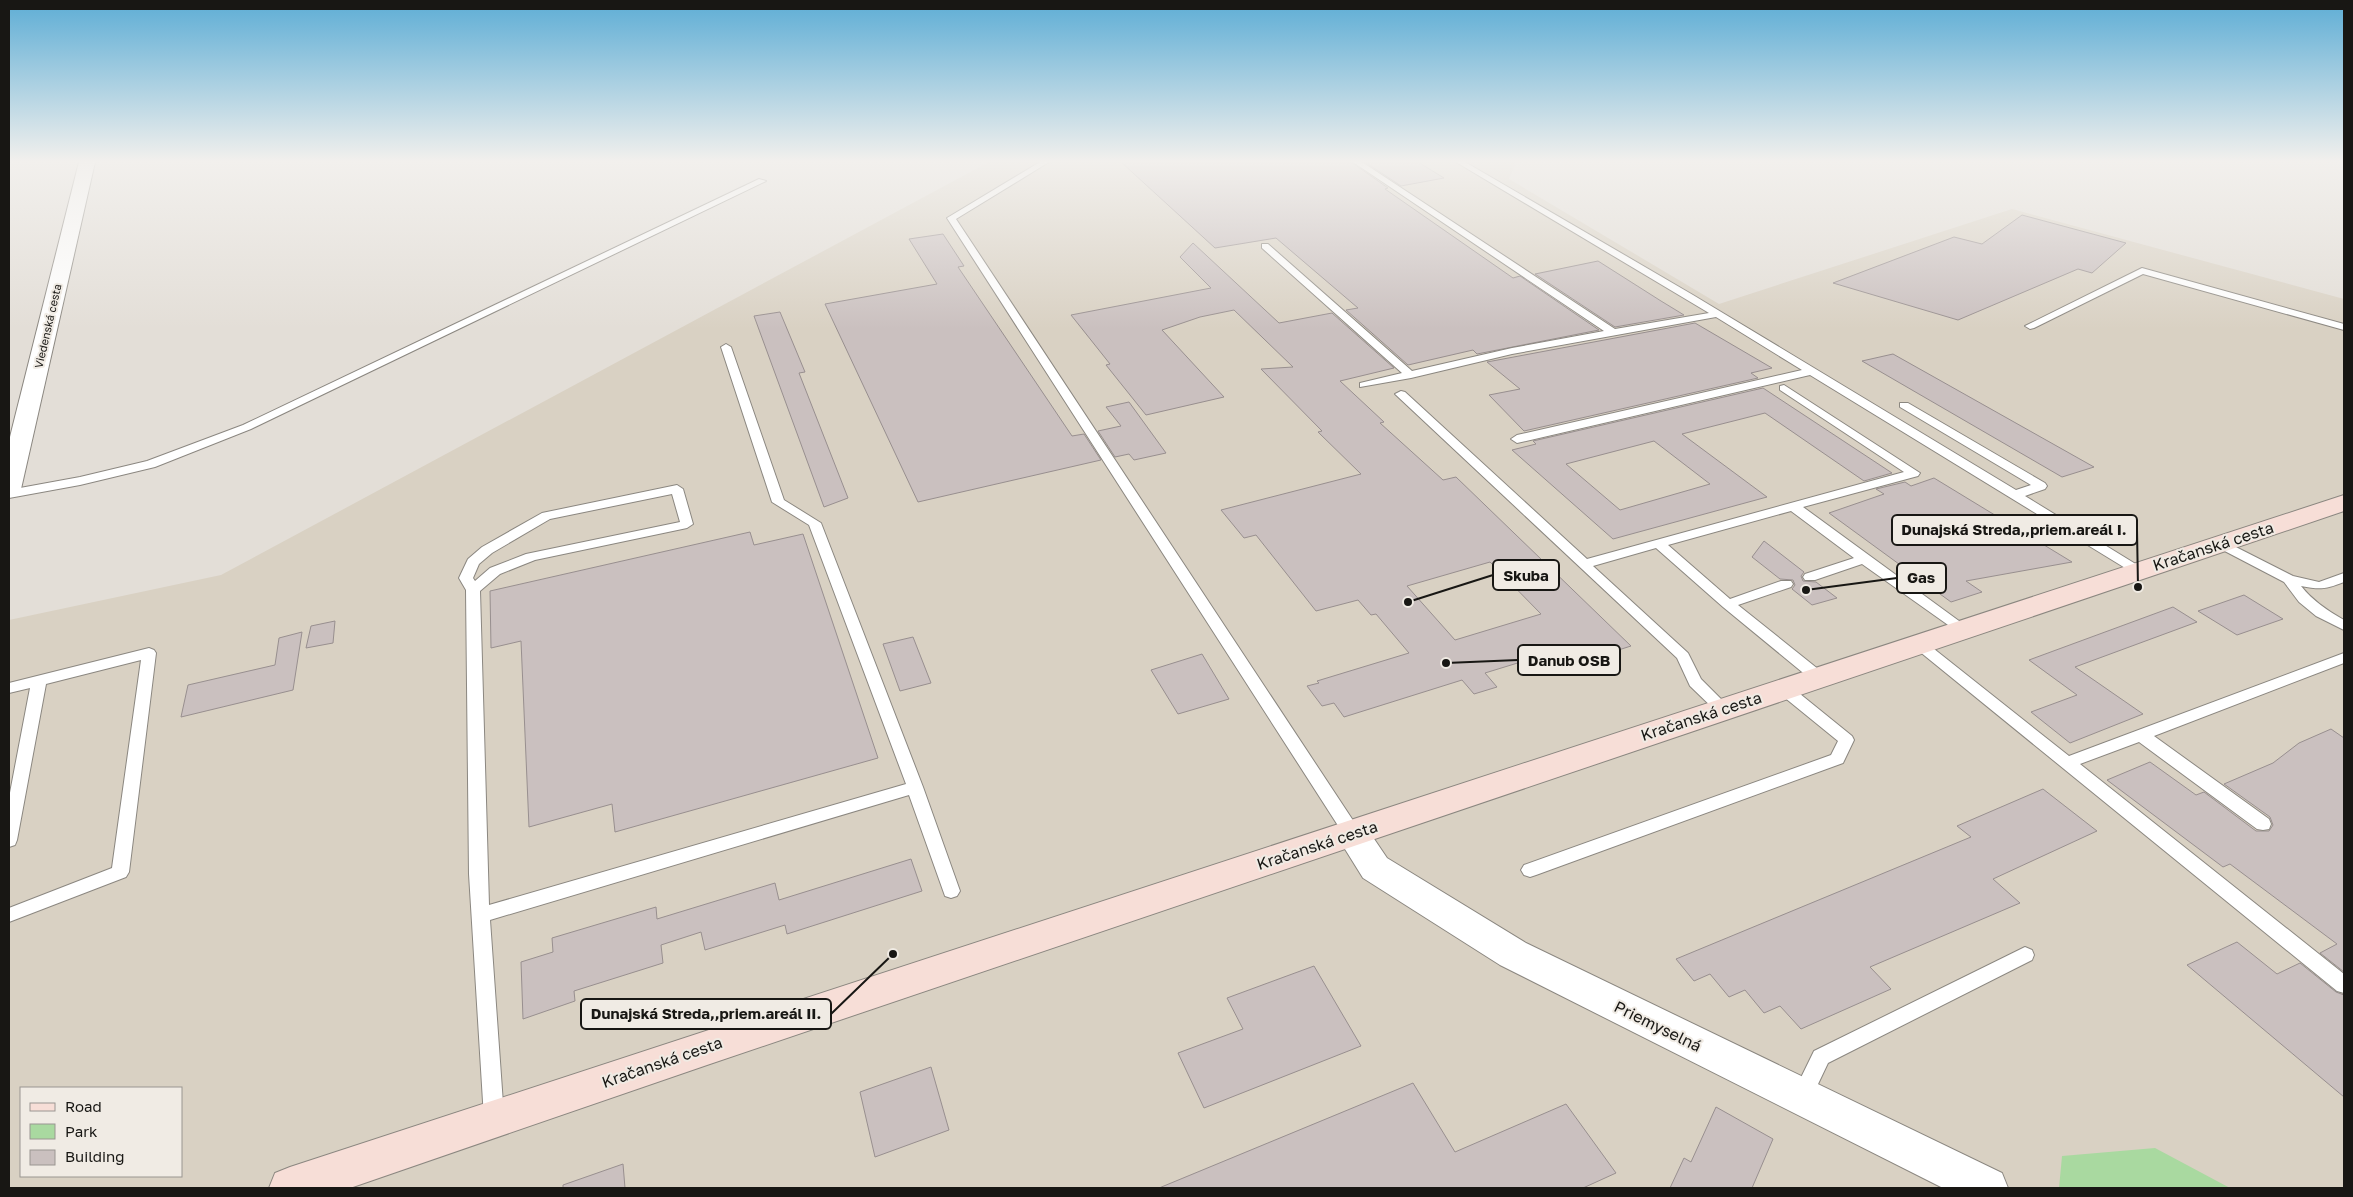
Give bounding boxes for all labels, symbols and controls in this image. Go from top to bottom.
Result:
street label: Viedenská cesta [31,282,64,369]
callout: Dunajská Streda,,priem.areál I. [1892,515,2137,545]
street label: Kračanská cesta [2150,517,2276,575]
text: Dunajská Streda,,priem.areál I. [1901,520,2127,538]
callout: Skuba [1493,560,1559,590]
callout: Gas [1897,563,1946,593]
text: Skuba [1503,566,1549,584]
text: Gas [1907,568,1935,586]
callout: Danub OSB [1518,645,1620,675]
text: Danub OSB [1528,651,1611,669]
street label: Kračanská cesta [1638,687,1764,745]
street label: Kračanská cesta [1254,816,1380,874]
street label: Priemyselná [1611,996,1705,1056]
callout: Dunajská Streda,,priem.areál II. [581,999,831,1029]
text: Dunajská Streda,,priem.areál II. [591,1004,821,1022]
street label: Kračanská cesta [599,1032,725,1092]
legend [20,1087,182,1177]
text: Road [65,1097,102,1115]
text: Park [65,1122,98,1140]
text: Building [65,1147,125,1165]

